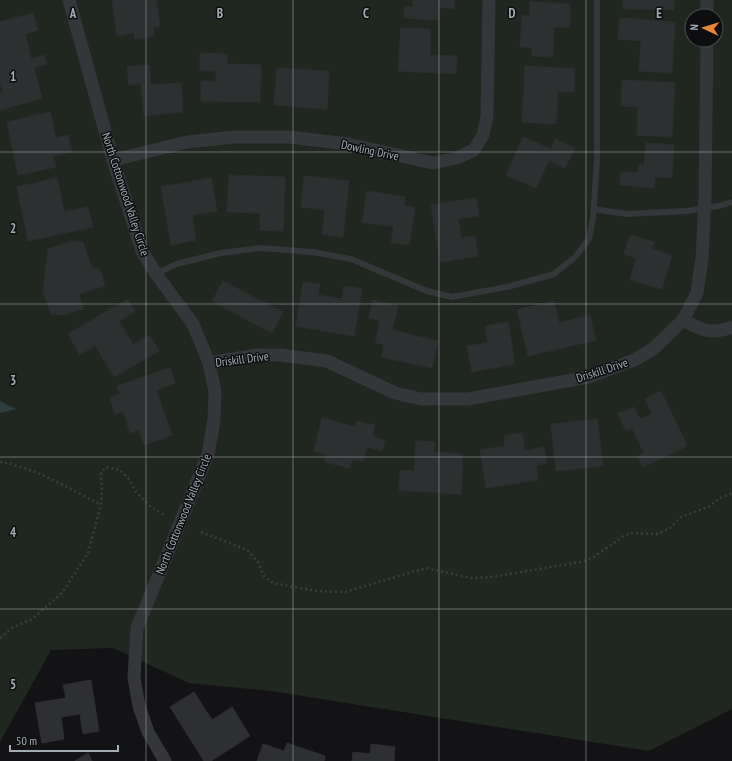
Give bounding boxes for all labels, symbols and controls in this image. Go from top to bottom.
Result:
text: A [69,5,77,22]
text: B [217,5,223,22]
text: C [363,5,369,22]
text: D [509,5,516,22]
text: E [656,5,662,22]
north arrow [684,8,724,48]
text: N [687,24,701,31]
text: 1 [10,68,16,85]
street label: North Cottonwood Valley Circle [99,130,153,258]
street label: Dowling Drive [340,137,400,163]
text: 2 [10,220,16,237]
street label: Driskill Drive [215,348,269,370]
street label: Driskill Drive [574,355,630,385]
text: 3 [10,372,16,389]
street label: North Cottonwood Valley Circle [152,451,214,577]
text: 4 [10,524,17,541]
text: 5 [10,676,16,693]
scale bar [10,727,118,753]
text: 50 m [16,733,37,748]

